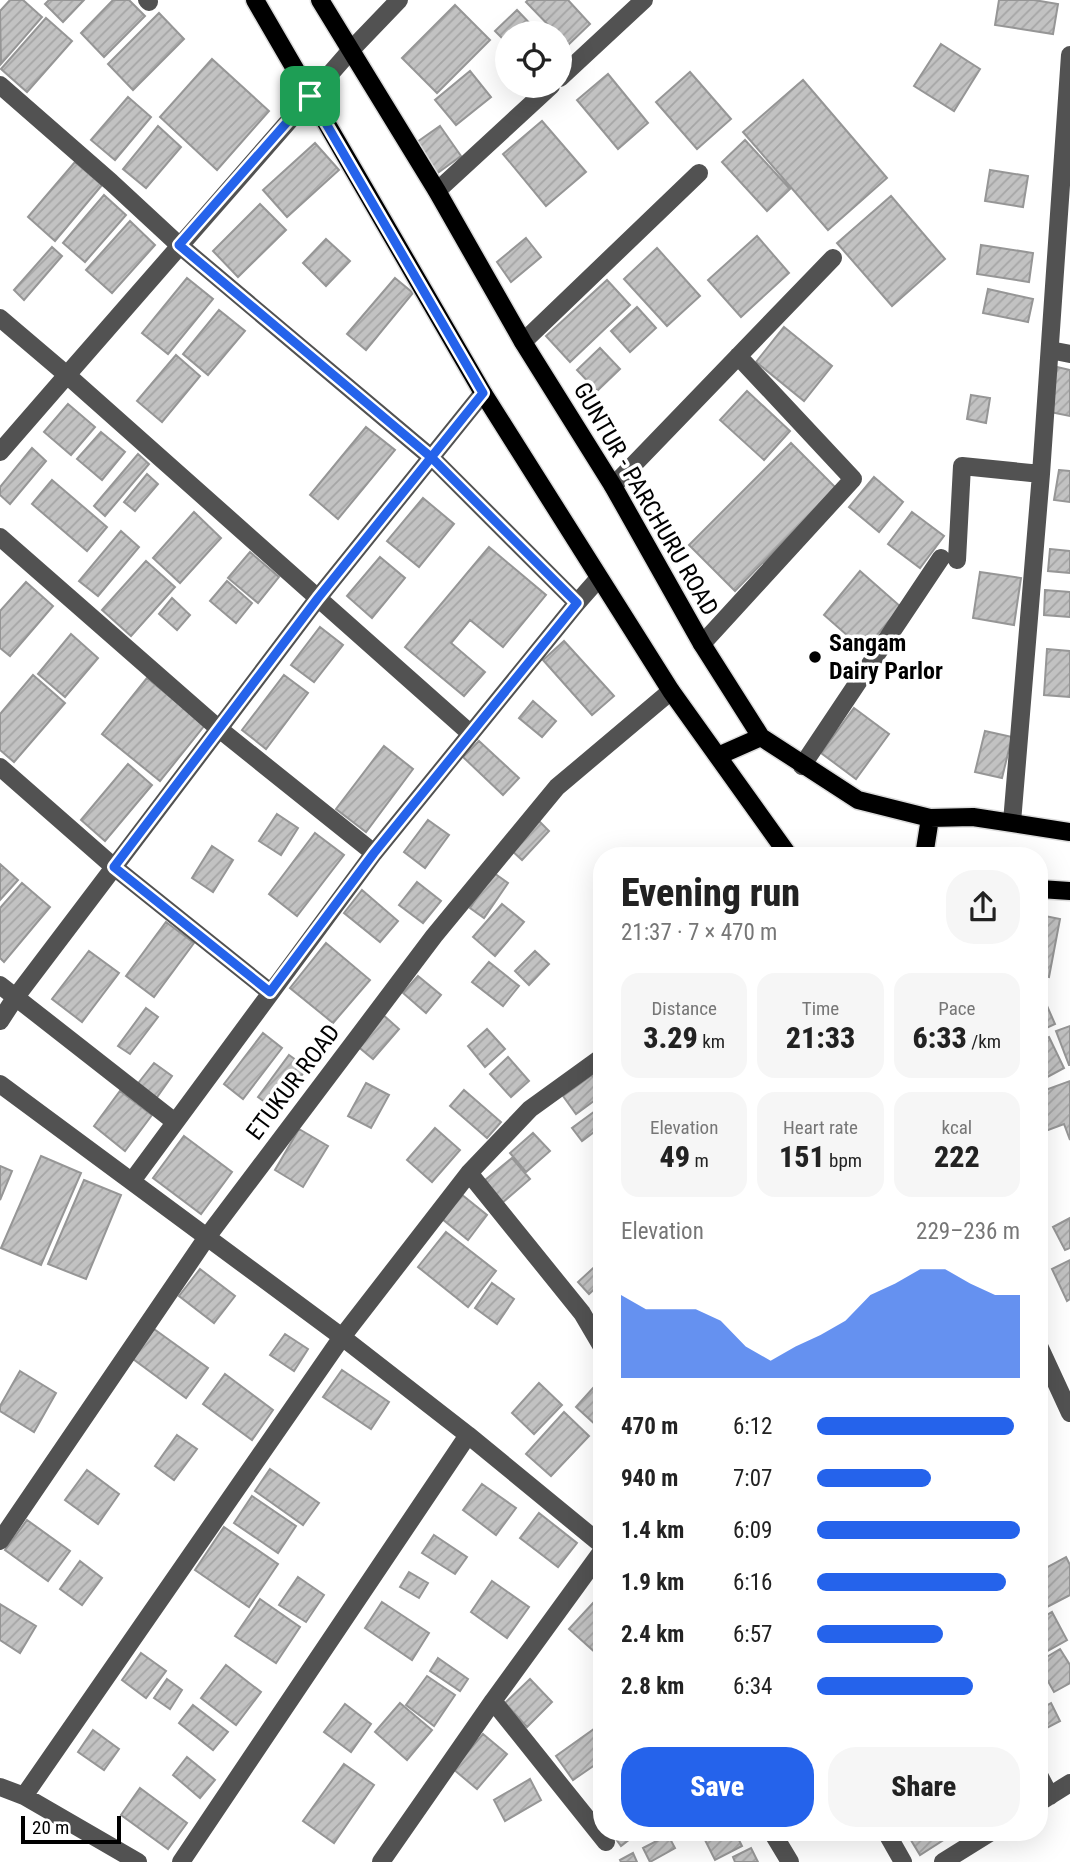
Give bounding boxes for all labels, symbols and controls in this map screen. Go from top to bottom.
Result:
map controls [495,21,572,98]
button: locate [495,21,572,98]
pin [280,66,340,126]
icon: arrive [291,77,329,115]
street label: GUNTUR - PARCHURU ROAD [568,378,724,620]
place label: Sangam Dairy Parlor [829,629,943,685]
marker: Sangam Dairy Parlor [807,649,823,665]
button: share [946,870,1020,944]
text: Evening run [621,871,800,915]
text: 21:37 · 7 × 470 m [621,919,777,946]
text: Distance [651,997,717,1020]
text: Time [802,997,839,1020]
text: Pace [938,997,975,1020]
street label: ETUKUR ROAD [240,1019,346,1145]
text: 3.29 [643,1020,698,1055]
text: 21:33 [786,1020,855,1055]
text: 6:33 [913,1020,967,1055]
text: km [698,1030,725,1053]
text: /km [967,1030,1001,1053]
text: Elevation [650,1116,718,1139]
text: Heart rate [783,1116,858,1139]
text: kcal [942,1116,972,1139]
text: 49 [660,1139,690,1174]
text: 151 [779,1139,825,1174]
text: 222 [934,1139,980,1174]
text: m [690,1149,709,1172]
text: bpm [825,1149,862,1172]
text: Elevation [621,1218,704,1245]
text: 229–236 m [916,1218,1020,1245]
text: 470 m [621,1413,678,1440]
text: 6:12 [733,1413,772,1440]
text: 940 m [621,1465,678,1492]
text: 7:07 [733,1465,772,1492]
text: 1.4 km [621,1517,684,1544]
text: 6:09 [733,1517,772,1544]
text: 1.9 km [621,1569,684,1596]
text: 6:16 [733,1569,772,1596]
text: 2.4 km [621,1621,684,1648]
text: 6:57 [733,1621,772,1648]
text: 2.8 km [621,1673,684,1700]
text: 6:34 [733,1673,772,1700]
button: Save [621,1747,814,1827]
button: Share [828,1747,1020,1827]
scale bar [21,1813,121,1845]
text: 20 m [32,1816,69,1839]

